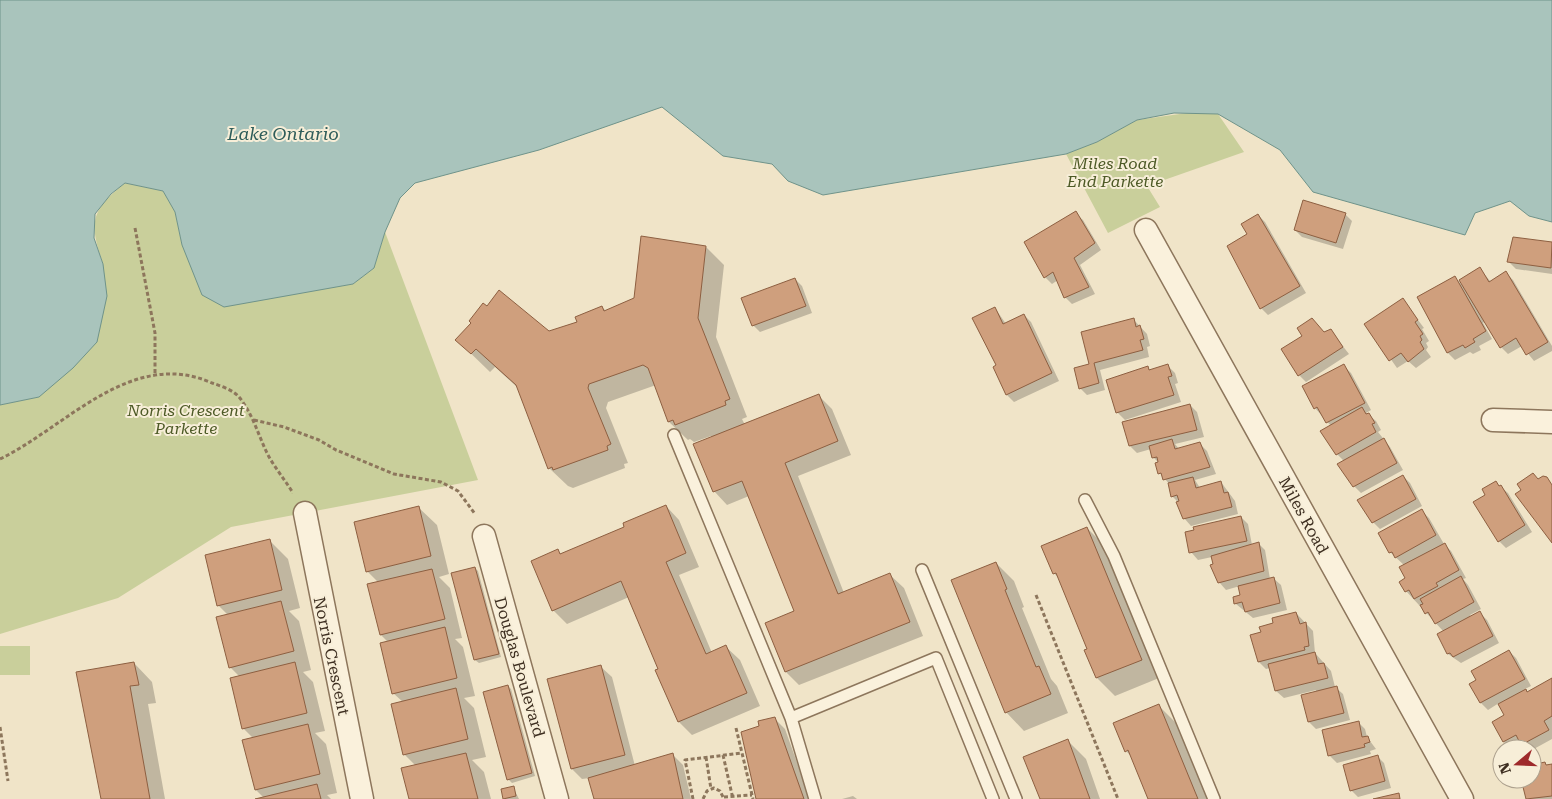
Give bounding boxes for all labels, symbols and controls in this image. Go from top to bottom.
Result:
water label: Lake Ontario [226,123,339,144]
park label: Miles Road End Parkette [1066,154,1163,191]
park label: Norris Crescent Parkette [126,401,245,438]
street label: Miles Road [1275,473,1332,557]
street label: Norris Crescent [310,595,353,717]
street label: Douglas Boulevard [490,595,549,739]
north arrow [1492,739,1542,789]
text: N [1495,760,1514,776]

